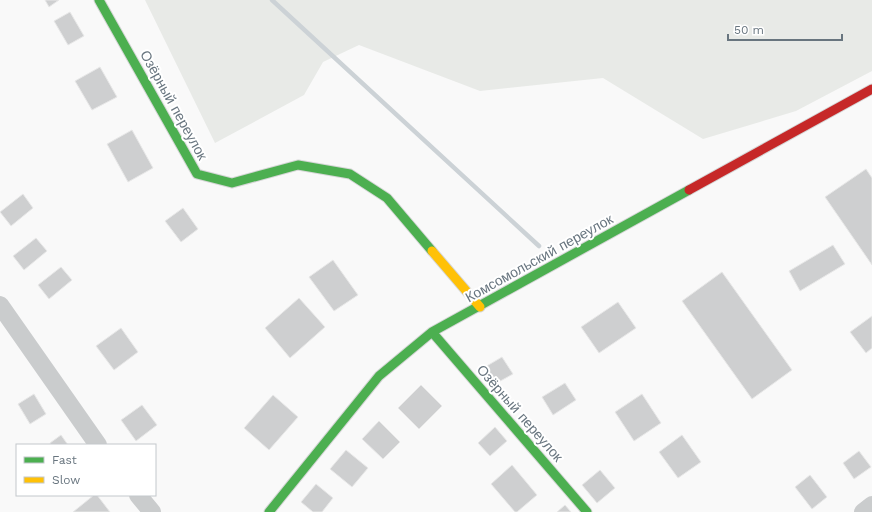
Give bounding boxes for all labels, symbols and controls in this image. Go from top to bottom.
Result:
scale bar [728,16,842,42]
text: 50 m [734,23,764,37]
street label: Озёрный переулок [137,47,211,163]
street label: Комсомольский переулок [462,210,616,305]
street label: Озёрный переулок [474,361,567,465]
legend [16,444,156,496]
text: Fast [52,453,77,467]
text: Slow [52,473,80,487]

